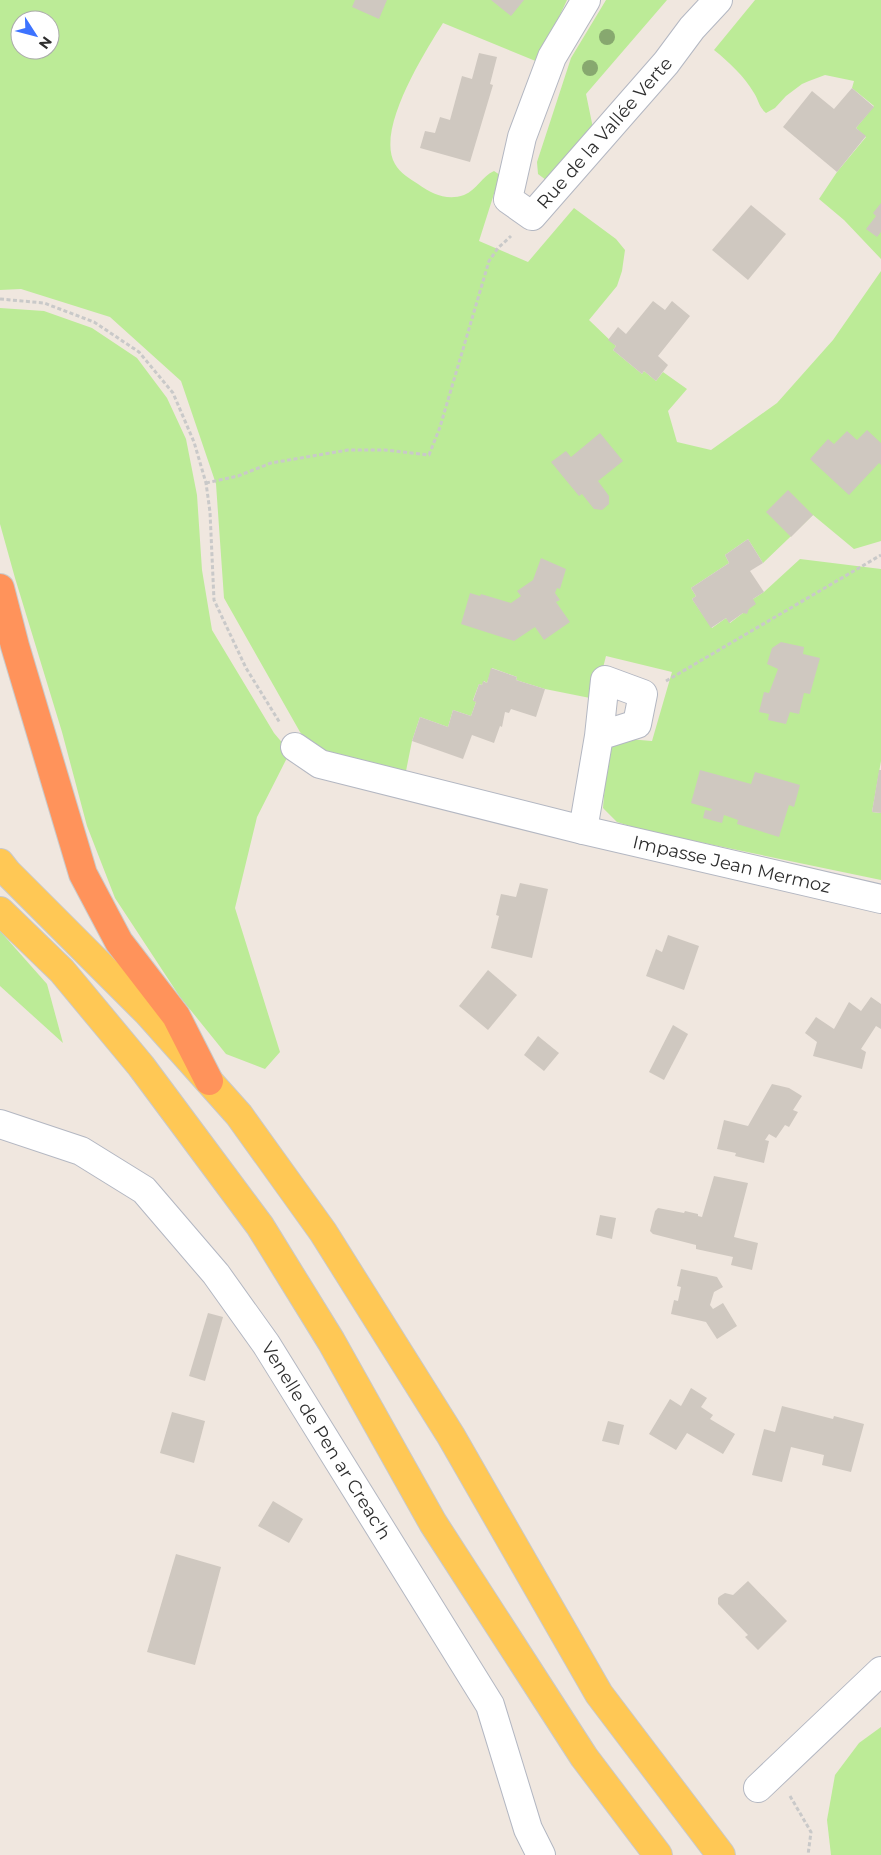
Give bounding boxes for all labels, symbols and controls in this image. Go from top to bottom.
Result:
north arrow [10,10,60,60]
text: N [35,33,56,53]
street label: Rue de la Vallée Verte [532,52,677,214]
street label: Impasse Jean Mermoz [631,831,833,898]
street label: Venelle de Pen ar Creac'h [256,1338,396,1544]

